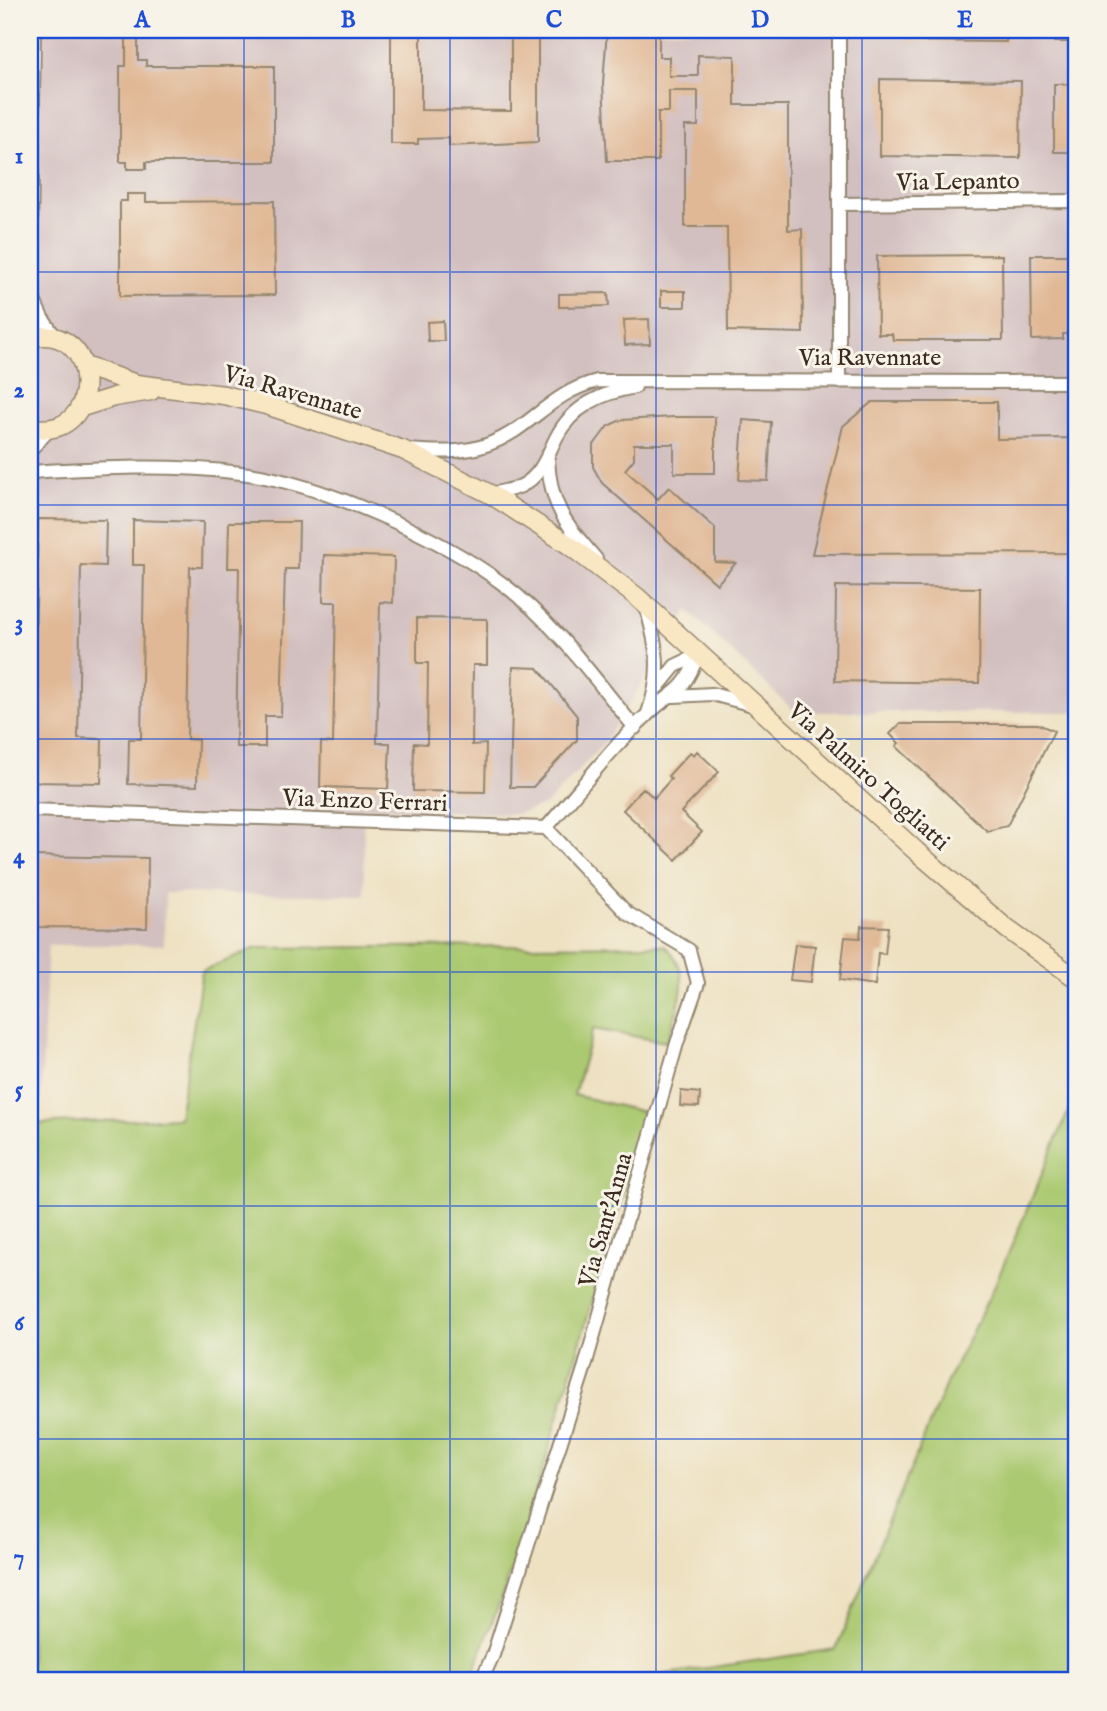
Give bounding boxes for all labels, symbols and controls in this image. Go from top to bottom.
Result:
text: A [133,6,151,35]
text: B [340,6,356,35]
text: C [546,6,563,35]
text: D [751,6,769,35]
text: E [957,6,973,35]
text: 1 [15,142,23,171]
street label: Via Lepanto [895,166,1020,199]
street label: Via Ravennate [798,343,941,374]
street label: Via Ravennate [219,359,365,428]
text: 2 [14,376,25,405]
text: 3 [15,609,23,638]
street label: Via Palmiro Togliatti [780,695,956,858]
street label: Via Enzo Ferrari [281,783,448,820]
text: 4 [13,842,25,871]
text: 5 [15,1076,24,1105]
street label: Via Sant'Anna [572,1149,641,1293]
text: 6 [14,1309,25,1338]
text: 7 [14,1543,24,1572]

